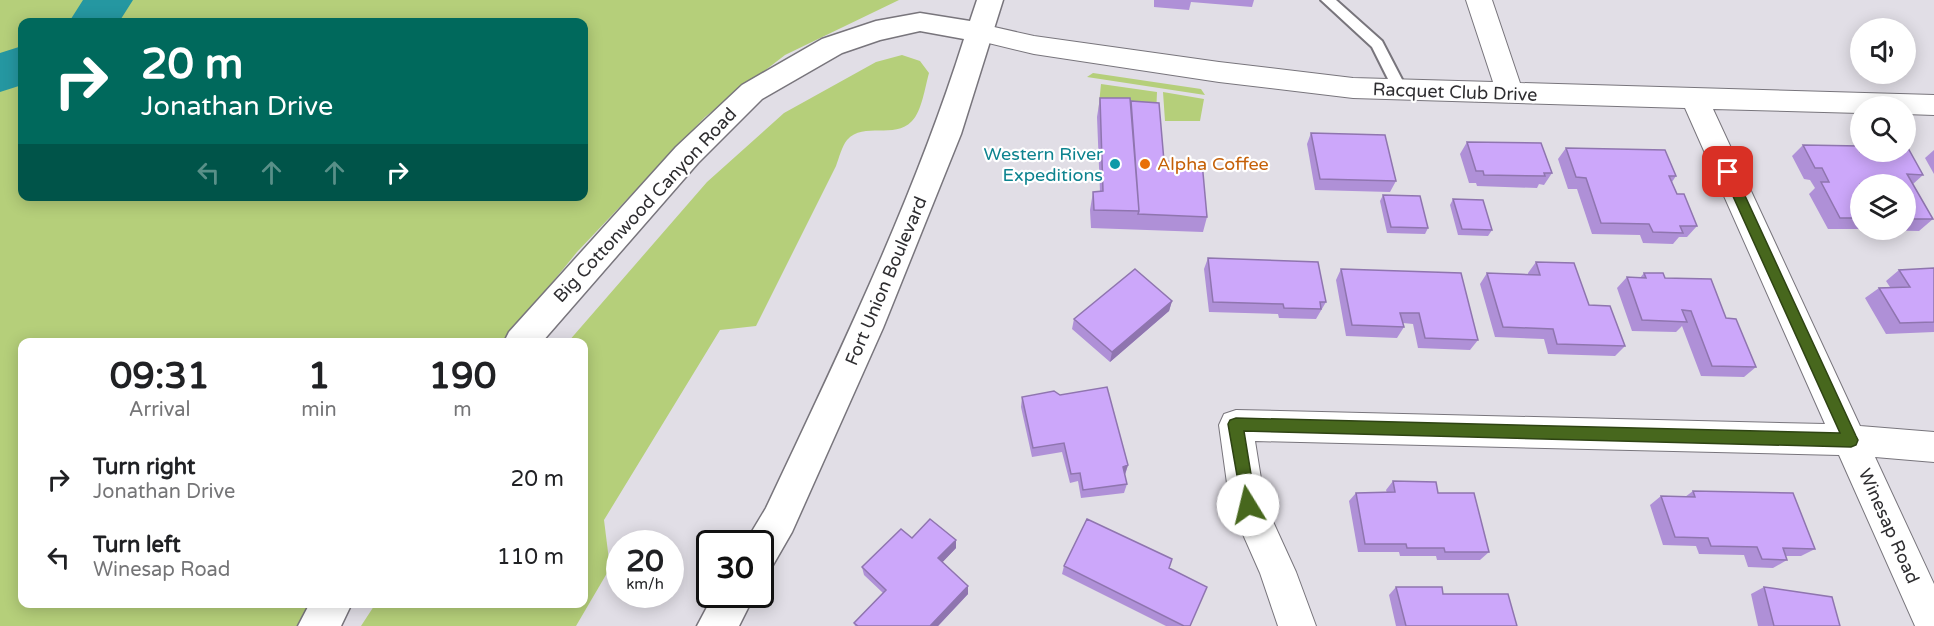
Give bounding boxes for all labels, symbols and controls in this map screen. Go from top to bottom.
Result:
map controls [1850,18,1916,240]
button: sound [1850,18,1916,84]
text: 20 m [141,39,243,90]
icon: right [42,42,120,120]
street label: Racquet Club Drive [1372,78,1538,106]
text: Jonathan Drive [141,90,333,123]
button: search [1850,96,1916,162]
street label: Big Cottonwood Canyon Road [549,103,741,307]
place label: Western River Expeditions [984,143,1103,186]
pin [1702,146,1753,197]
place label: Alpha Coffee [1157,153,1269,175]
icon: arrive [1711,155,1744,188]
icon: left [192,156,225,189]
icon: ahead [255,156,288,189]
icon: ahead [318,156,351,189]
icon: right [381,156,414,189]
marker: Western River Expeditions [1108,157,1122,171]
marker: Alpha Coffee [1138,157,1152,171]
button: layers [1850,174,1916,240]
street label: Fort Union Boulevard [840,193,932,369]
text: 09:31 [110,355,210,398]
text: 1 [308,355,330,398]
text: 190 [428,355,496,398]
text: Arrival [129,398,191,422]
text: min [301,398,337,422]
text: m [453,398,472,422]
text: Turn right [93,454,195,480]
icon: right [42,463,75,496]
street label: Winesap Road [1854,465,1924,587]
text: 20 m [510,466,564,492]
position arrow [1216,473,1280,537]
text: Jonathan Drive [93,480,235,504]
speed limit sign: 30 [696,530,774,608]
text: Turn left [93,532,181,558]
icon: left [42,541,75,574]
text: 20 [626,543,664,580]
text: 110 m [497,544,564,570]
text: Winesap Road [93,558,230,582]
text: km/h [626,575,664,593]

